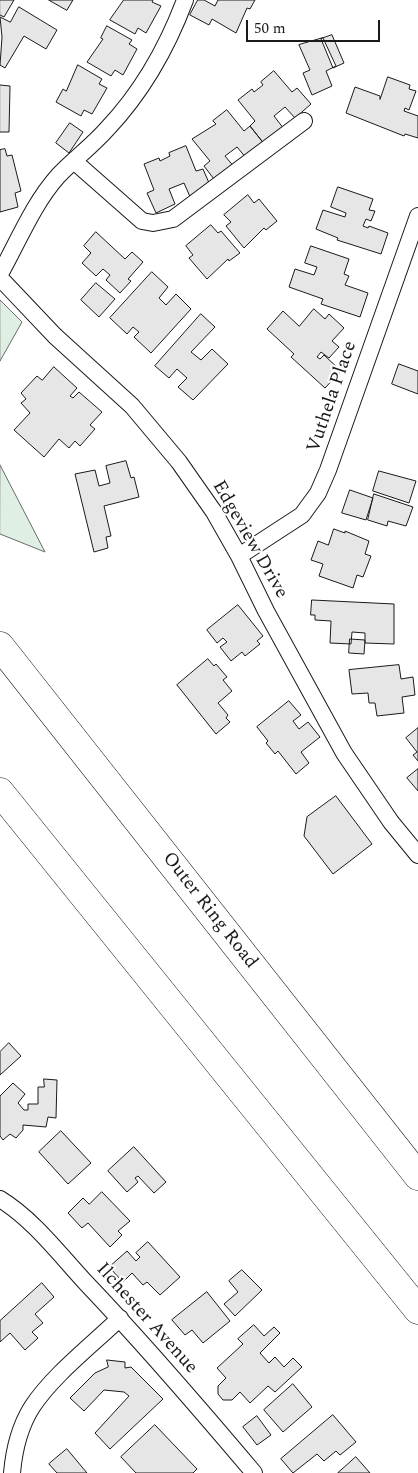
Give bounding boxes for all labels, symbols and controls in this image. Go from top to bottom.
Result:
scale bar [248,10,382,42]
text: 50 m [254,17,286,40]
street label: Vuthela Place [303,338,363,456]
street label: Edgeview Drive [206,477,292,603]
street label: Outer Ring Road [156,848,262,974]
street label: Ilchester Avenue [90,1259,202,1379]

